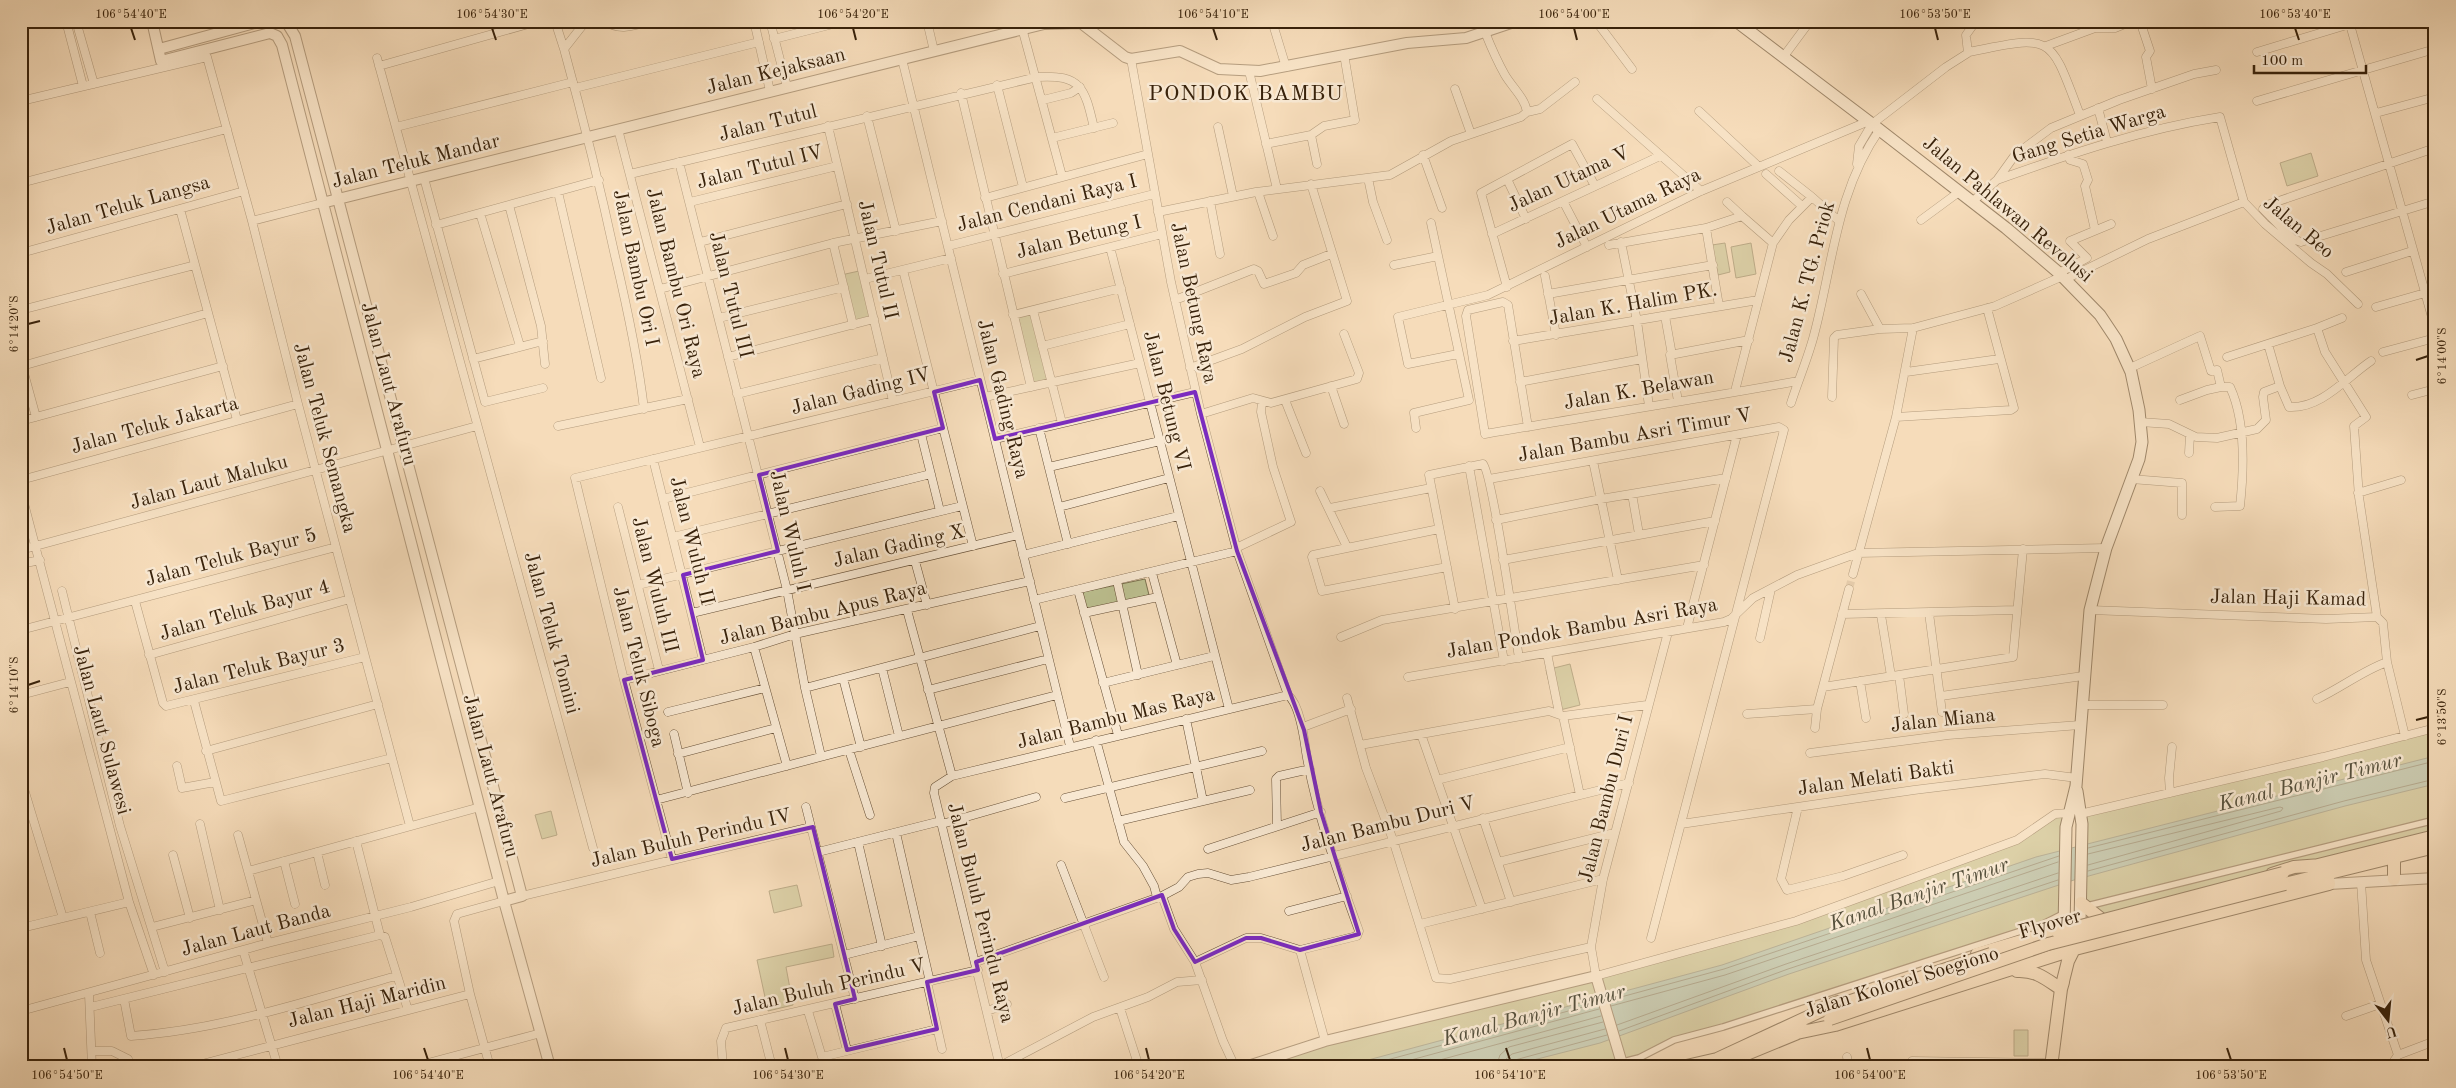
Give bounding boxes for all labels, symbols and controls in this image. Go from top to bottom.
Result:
text: 106°54'40"E [95,8,167,21]
text: 106°54'30"E [456,8,528,21]
text: 106°54'20"E [817,8,889,21]
text: 106°54'10"E [1177,8,1249,21]
text: 106°54'00"E [1538,8,1610,21]
text: 106°53'50"E [1899,8,1971,21]
text: 106°53'40"E [2259,8,2331,21]
scale bar [2254,42,2366,74]
street label: Jalan Kejaksaan [704,45,848,99]
text: 100 m [2261,54,2303,69]
district label: PONDOK BAMBU [1148,83,1344,105]
street label: Jalan Tutul [717,102,819,146]
street label: Gang Setia Warga [2010,102,2168,168]
street label: Jalan Teluk Mandar [330,131,502,193]
street label: Jalan Pahlawan Revolusi [1918,133,2096,287]
street label: Jalan Tutul IV [695,143,825,193]
street label: Jalan Utama V [1505,143,1633,217]
street label: Jalan Utama Raya [1552,165,1704,253]
street label: Jalan Cendani Raya I [955,172,1139,236]
street label: Jalan Teluk Langsa [44,173,213,239]
street label: Jalan Bambu Ori Raya [642,186,708,380]
street label: Jalan Bambu Ori I [609,188,661,348]
street label: Jalan Beo [2259,193,2337,263]
street label: Jalan Tutul II [854,198,900,322]
street label: Jalan K. TG. Priok [1777,199,1839,365]
street label: Jalan Betung I [1014,213,1144,263]
street label: Jalan Betung Raya [1166,221,1220,385]
street label: Jalan Tutul III [705,230,755,360]
street label: Jalan K. Halim PK. [1547,280,1719,330]
text: 6°14'20"S [9,296,21,352]
street label: Jalan Laut Arafuru [357,300,420,468]
street label: Jalan Gading Raya [973,317,1031,481]
text: 6°14'00"S [2437,328,2449,384]
street label: Jalan Betung VI [1139,329,1193,473]
street label: Jalan Teluk Semangka [289,341,359,535]
street label: Jalan Gading IV [789,365,933,419]
street label: Jalan K. Belawan [1562,368,1716,414]
street label: Jalan Teluk Jakarta [69,394,241,458]
street label: Jalan Bambu Asri Timur V [1517,406,1753,466]
street label: Jalan Laut Maluku [128,452,290,514]
street label: Jalan Wuluh I [765,468,813,594]
street label: Jalan Wuluh II [665,475,717,607]
street label: Jalan Wuluh III [627,515,681,655]
street label: Jalan Gading X [831,522,967,572]
street label: Jalan Teluk Bayur 5 [143,525,319,591]
street label: Jalan Teluk Tomini [520,550,582,716]
street label: Jalan Teluk Bayur 4 [157,577,333,645]
street label: Jalan Bambu Apus Raya [717,579,929,649]
street label: Jalan Teluk Siboga [608,584,668,750]
street label: Jalan Haji Kamad [2210,588,2366,610]
street label: Jalan Pondok Bambu Asri Raya [1445,595,1719,663]
street label: Jalan Teluk Bayur 3 [171,636,347,698]
street label: Jalan Laut Sulawesi [69,643,133,817]
text: 6°14'10"S [9,657,21,713]
street label: Jalan Bambu Mas Raya [1015,685,1217,753]
text: 6°13'50"S [2436,689,2449,745]
street label: Jalan Laut Arafuru [459,692,522,860]
street label: Jalan Miana [1890,706,1996,736]
street label: Jalan Bambu Duri I [1577,713,1638,885]
water label: Kanal Banjir Timur [2215,750,2405,816]
street label: Jalan Melati Bakti [1796,758,1956,800]
street label: Jalan Bambu Duri V [1299,794,1477,856]
street label: Jalan Buluh Perindu Raya [943,801,1017,1025]
street label: Jalan Buluh Perindu IV [589,806,793,872]
water label: Kanal Banjir Timur [1826,854,2012,936]
street label: Jalan Laut Banda [179,901,333,961]
street label: Flyover [2016,906,2084,944]
street label: Jalan Kolonel Soegiono [1802,944,2002,1022]
street label: Jalan Buluh Perindu V [730,956,928,1020]
street label: Jalan Haji Maridin [286,974,448,1032]
water label: Kanal Banjir Timur [1439,981,1629,1051]
north arrow [2364,996,2414,1046]
text: U [2384,1023,2399,1040]
text: 106°54'50"E [31,1069,103,1082]
text: 106°54'40"E [392,1069,464,1082]
text: 106°54'30"E [752,1069,824,1082]
text: 106°54'20"E [1113,1069,1185,1082]
text: 106°54'10"E [1474,1069,1546,1082]
text: 106°54'00"E [1834,1069,1906,1082]
text: 106°53'50"E [2195,1069,2267,1082]

